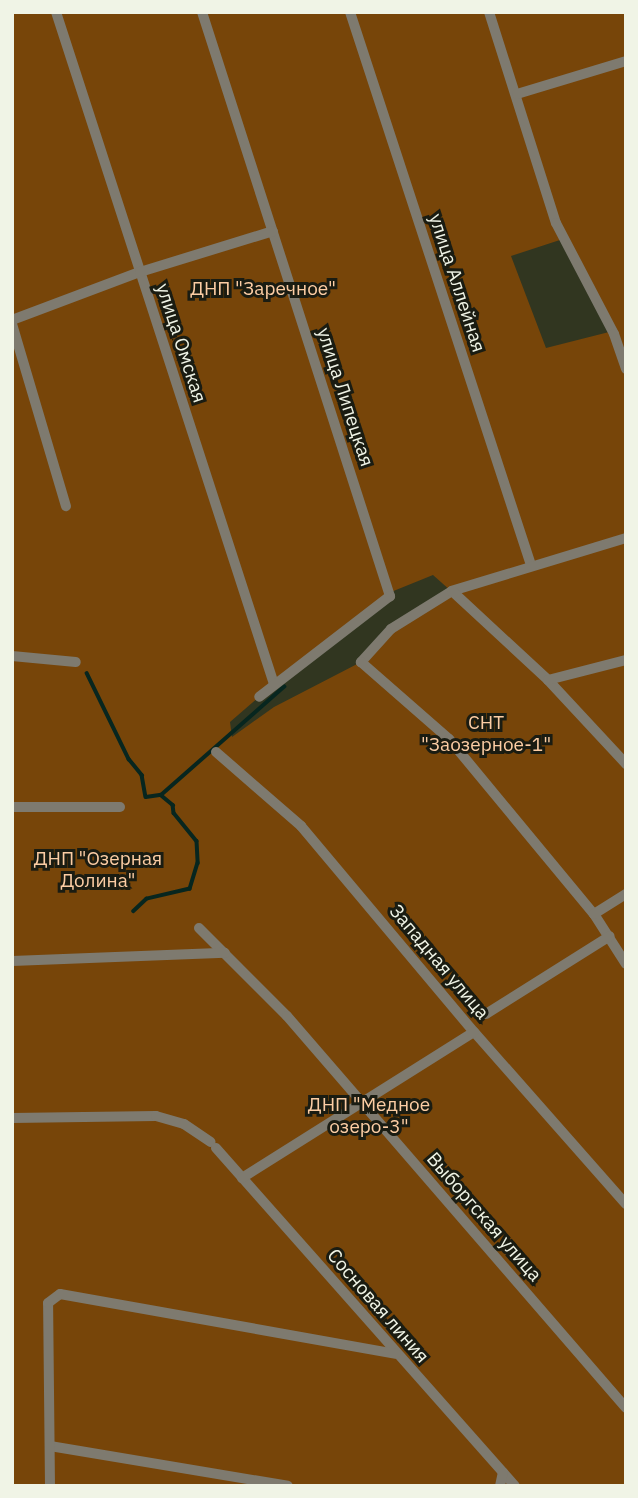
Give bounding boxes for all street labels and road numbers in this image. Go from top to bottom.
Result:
street label: улица Аллейная [424,211,490,355]
street label: улица Омская [151,281,211,405]
street label: улица Липецкая [312,325,378,469]
street label: Западная улица [384,900,494,1024]
street label: Выборгская улица [422,1148,546,1286]
street label: Сосновая линия [322,1244,434,1368]

